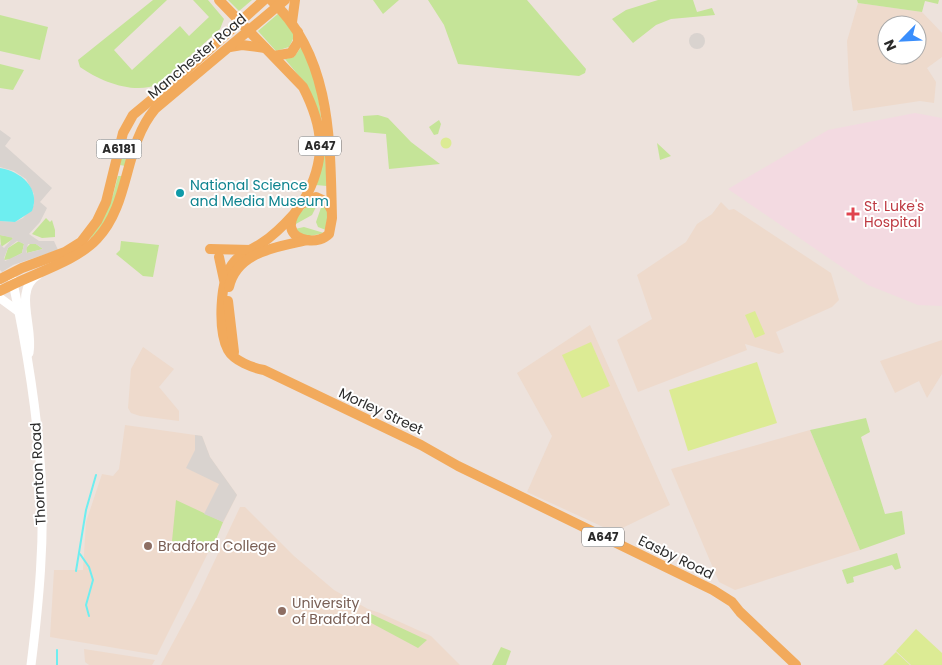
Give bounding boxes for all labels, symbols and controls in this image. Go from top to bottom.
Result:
street label: Manchester Road [143,9,251,103]
north arrow [877,15,927,65]
text: N [879,36,901,54]
road number: A647 [299,136,341,156]
road number: A6181 [96,140,142,158]
place label: National Science and Media Museum [190,175,329,211]
marker: National Science and Media Museum [174,187,186,199]
place label: St. Luke's Hospital [864,196,924,232]
marker: St. Luke's Hospital [846,207,860,221]
street label: Morley Street [336,383,426,439]
street label: Thornton Road [25,422,51,526]
road number: A647 [582,528,624,546]
street label: Easby Road [635,530,717,584]
place label: Bradford College [158,536,277,556]
marker: Bradford College [142,540,154,552]
place label: University of Bradford [292,593,370,629]
marker: University of Bradford [276,605,288,617]

